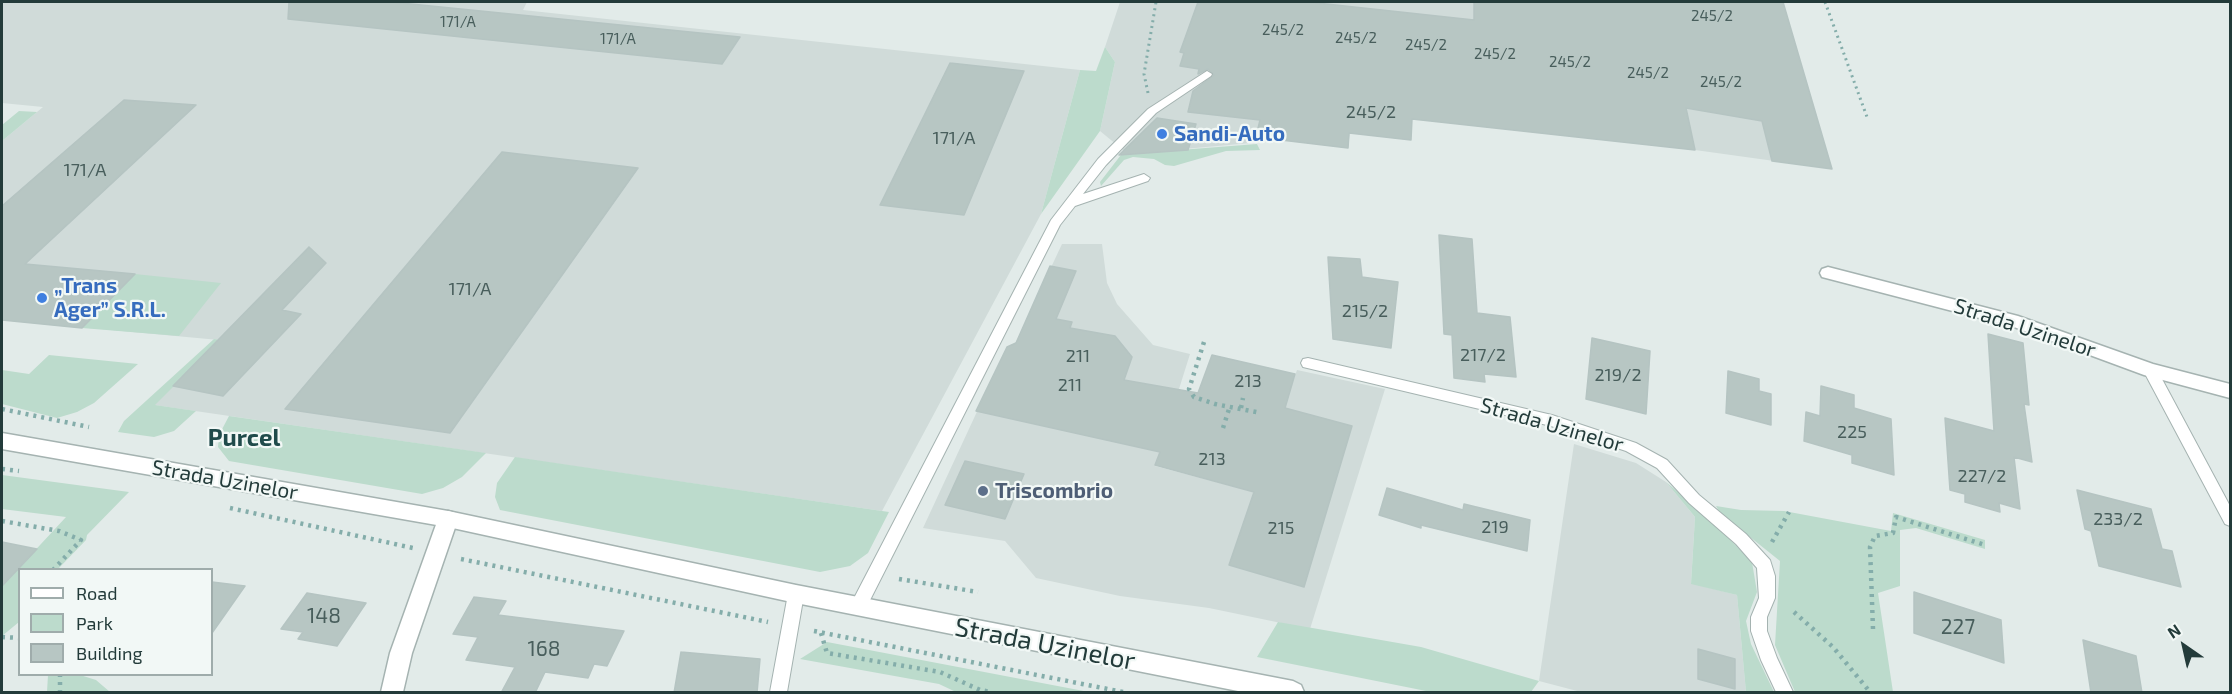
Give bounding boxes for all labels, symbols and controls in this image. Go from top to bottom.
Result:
house number: 245/2 [1691,7,1733,25]
house number: 171/A [440,13,476,31]
house number: 245/2 [1262,21,1304,39]
house number: 245/2 [1335,29,1377,47]
house number: 171/A [600,30,636,48]
house number: 245/2 [1405,36,1447,54]
house number: 245/2 [1474,45,1516,63]
house number: 245/2 [1549,53,1591,71]
house number: 245/2 [1627,64,1669,82]
house number: 245/2 [1700,73,1742,91]
house number: 245/2 [1346,101,1396,123]
place label: Sandi-Auto [1174,121,1285,147]
house number: 171/A [932,127,976,149]
marker: Sandi-Auto [1155,127,1169,141]
house number: 171/A [63,159,107,181]
place label: „Trans Ager” S.R.L. [54,273,166,323]
house number: 171/A [448,278,492,300]
marker: „Trans Ager” S.R.L. [35,291,49,305]
street label: Strada Uzinelor [1951,293,2099,363]
house number: 215/2 [1342,300,1388,322]
house number: 217/2 [1460,344,1506,366]
house number: 211 [1066,345,1090,367]
house number: 219/2 [1595,364,1641,386]
house number: 213 [1234,370,1262,392]
house number: 211 [1058,374,1082,396]
street label: Strada Uzinelor [1477,393,1627,457]
house number: 225 [1837,421,1867,443]
district label: Purcel [208,424,280,452]
house number: 213 [1198,448,1226,470]
street label: Strada Uzinelor [150,455,300,505]
house number: 227/2 [1958,465,2006,487]
place label: Triscombrio [995,478,1113,504]
marker: Triscombrio [976,484,990,498]
house number: 233/2 [2093,508,2143,530]
house number: 219 [1481,516,1509,538]
house number: 215 [1268,517,1294,539]
legend [18,568,213,676]
text: Road [76,582,117,604]
house number: 148 [307,603,341,629]
street label: Strada Uzinelor [952,611,1138,677]
text: Park [76,612,113,634]
house number: 227 [1941,614,1975,640]
north arrow [2154,616,2214,676]
text: N [2164,620,2184,642]
house number: 168 [527,636,561,662]
text: Building [76,642,143,664]

